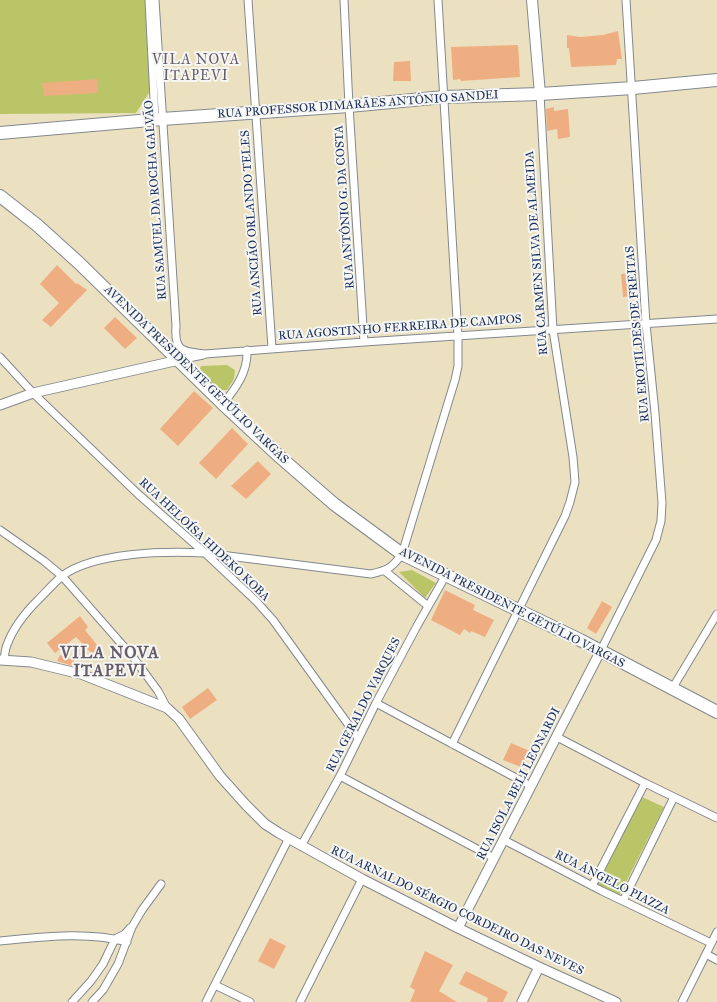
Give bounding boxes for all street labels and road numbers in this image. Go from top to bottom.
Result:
street label: RUA PROFESSOR DIMARÃES ANTÔNIO SANDEI [217,88,499,122]
street label: RUA SAMUEL DA ROCHA GALVÃO [142,100,170,300]
street label: RUA ANTÔNIO G. DA COSTA [332,125,358,289]
street label: RUA ANCIÃO ORLANDO TELES [238,130,266,316]
street label: RUA CARMEN SILVA DE ALMEIDA [523,150,551,356]
street label: RUA EROTILDES DE FREITAS [623,245,653,423]
street label: AVENIDA PRESIDENTE GETÚLIO VARGAS [101,283,291,467]
street label: RUA AGOSTINHO FERREIRA DE CAMPOS [278,312,522,344]
street label: RUA HELOÍSA HIDEKO KOBA [136,475,272,605]
street label: AVENIDA PRESIDENTE GETÚLIO VARGAS [397,545,627,671]
street label: RUA GERALDO VARQUES [324,635,404,775]
street label: RUA ISOLA BELI LEONARDI [474,705,564,863]
street label: RUA ARNALDO SÉRGIO CORDEIRO DAS NEVES [328,843,586,979]
street label: RUA ÂNGELO PIAZZA [552,848,672,918]

